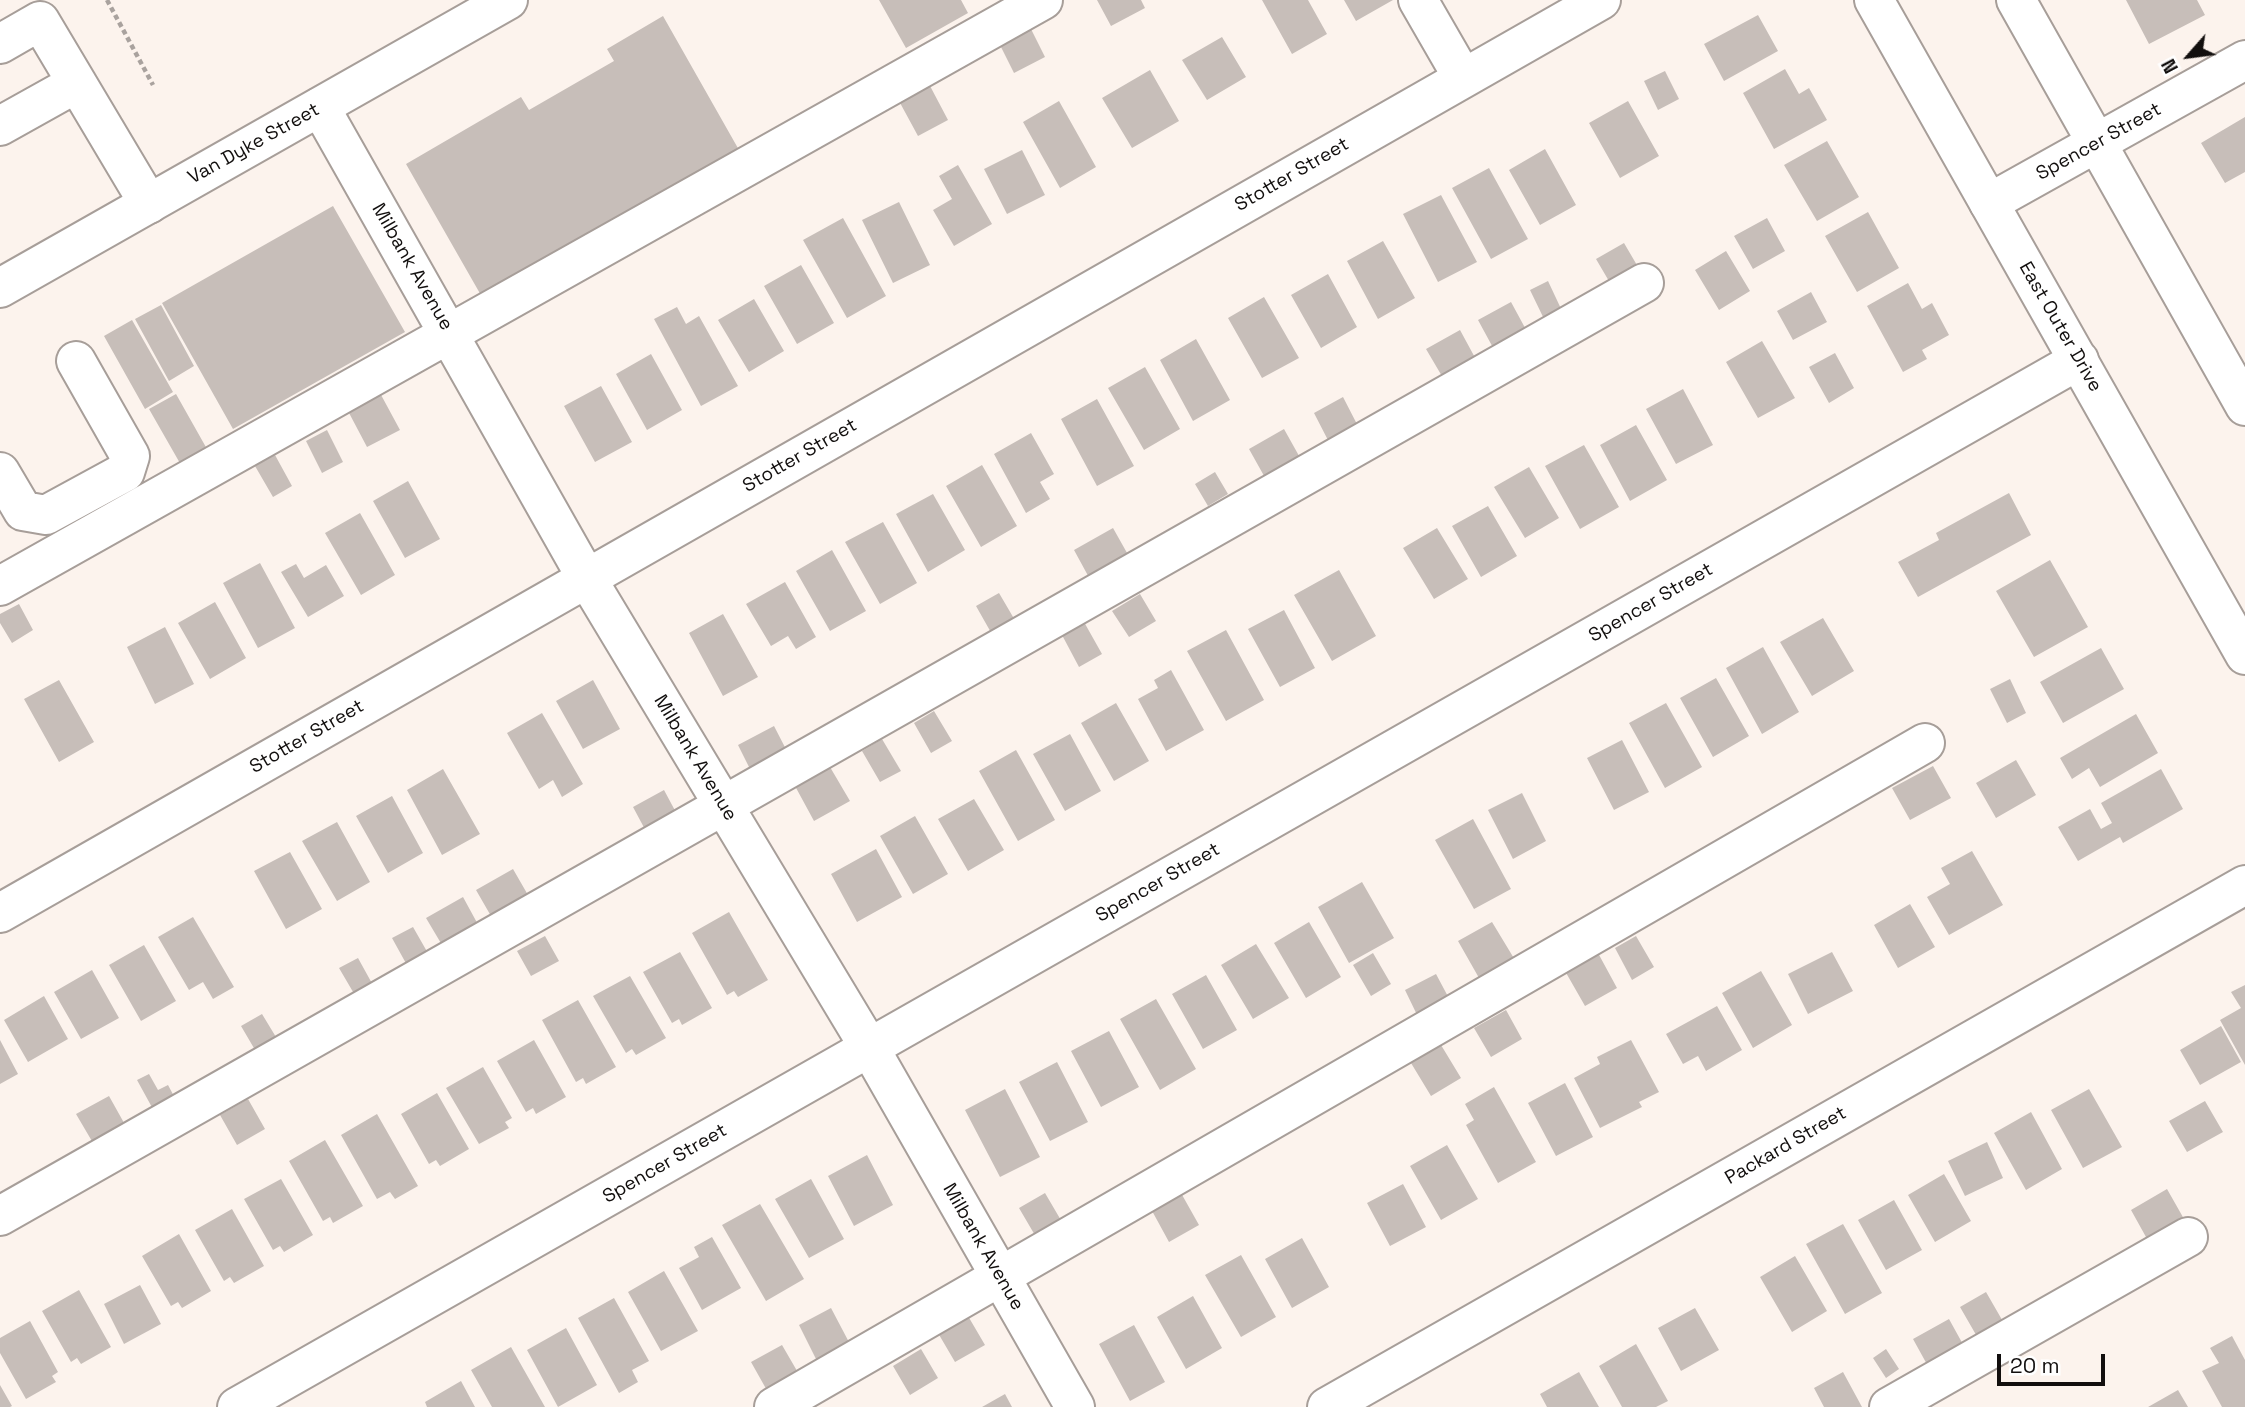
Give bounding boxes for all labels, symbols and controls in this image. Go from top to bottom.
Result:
north arrow [2154,21,2224,91]
text: N [2156,55,2184,78]
street label: Van Dyke Street [184,98,324,190]
street label: Spencer Street [2032,98,2166,186]
street label: Stotter Street [1231,133,1353,217]
street label: Milbank Avenue [366,199,458,335]
street label: East Outer Drive [2013,258,2107,396]
street label: Stotter Street [739,414,861,498]
street label: Spencer Street [1585,558,1717,648]
street label: Milbank Avenue [648,691,742,825]
street label: Stotter Street [246,695,368,779]
street label: Spencer Street [1092,838,1224,928]
street label: Packard Street [1721,1102,1851,1190]
street label: Spencer Street [599,1119,731,1209]
street label: Milbank Avenue [937,1179,1029,1315]
scale bar [2000,1340,2108,1384]
text: 20 m [2010,1352,2060,1379]

